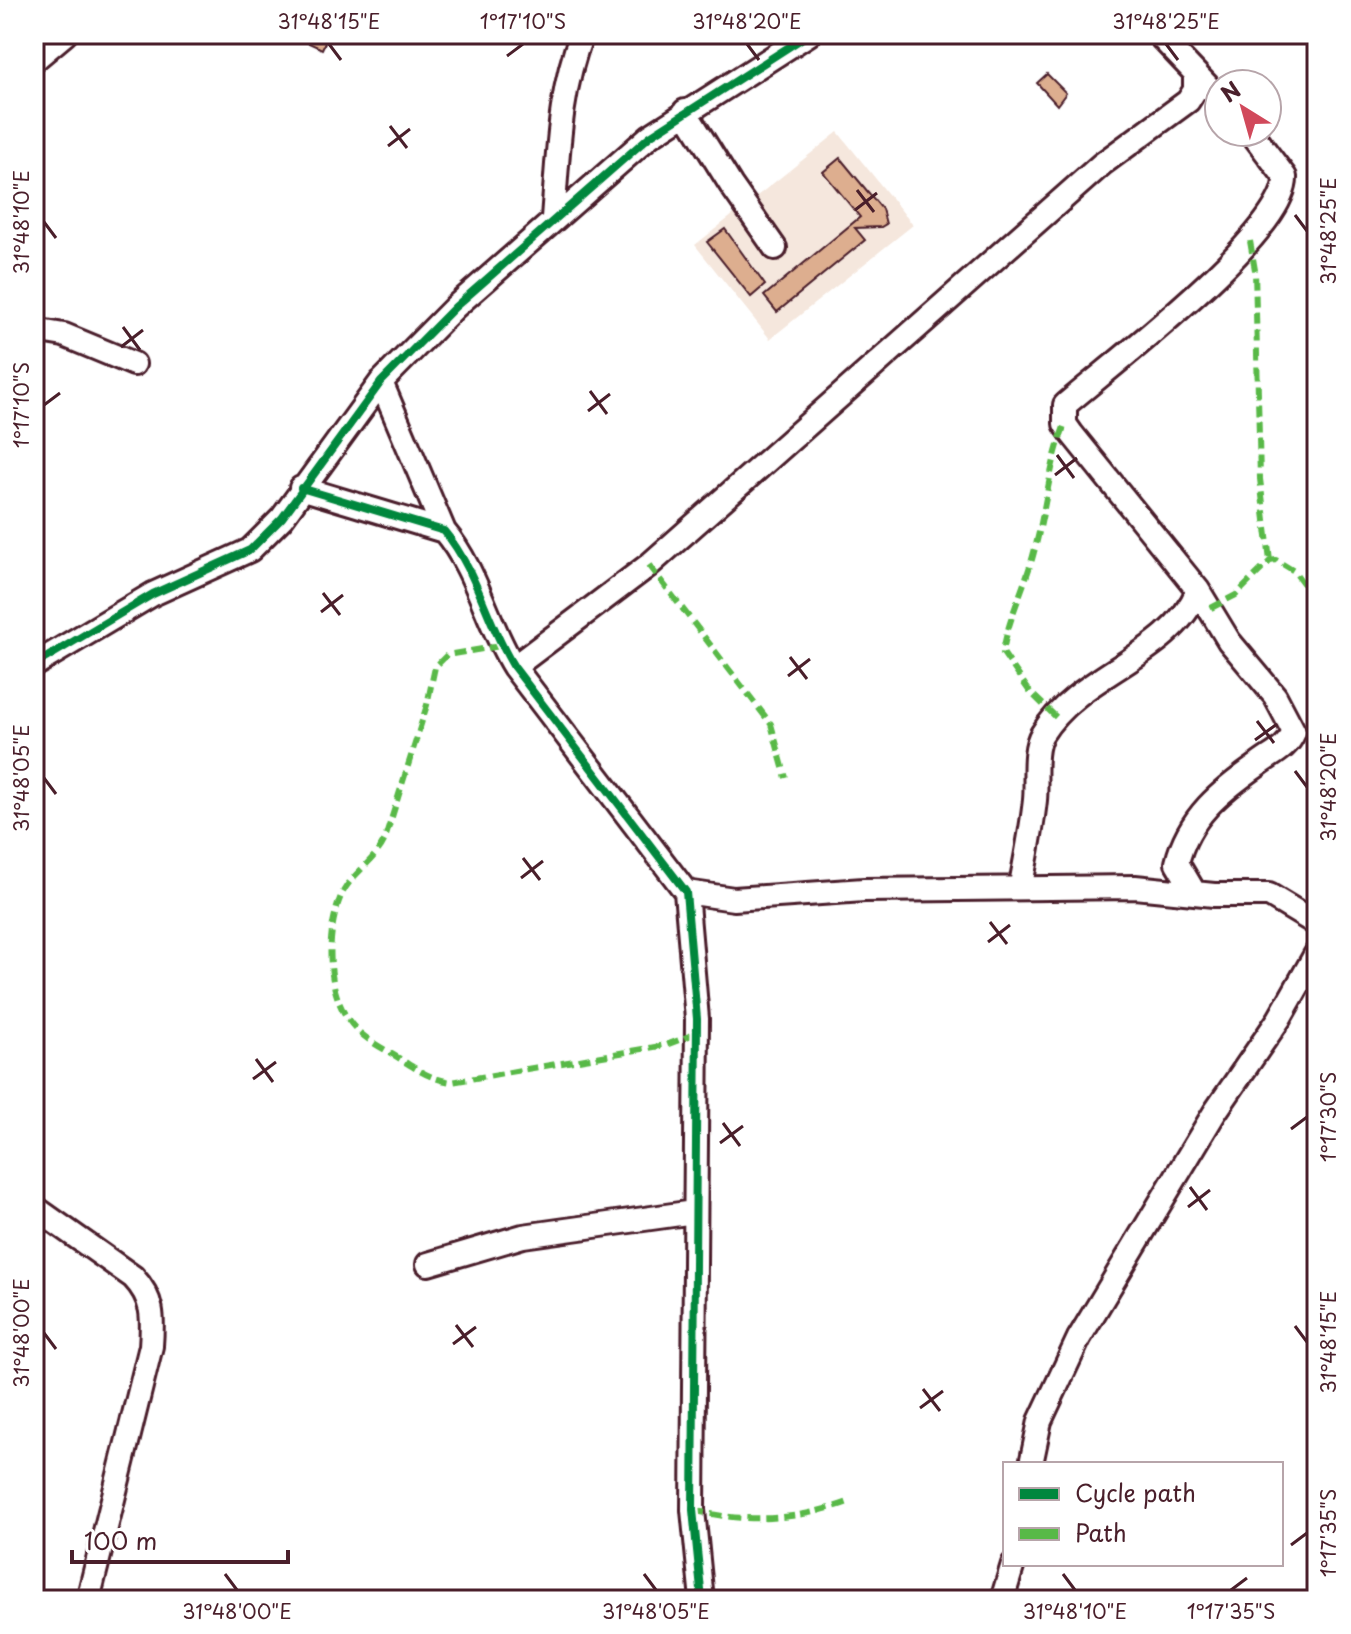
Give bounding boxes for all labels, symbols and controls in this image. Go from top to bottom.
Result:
text: 31°48'15"E [278,6,380,36]
text: 1°17'10"S [480,6,566,36]
text: 31°48'20"E [692,6,802,36]
text: 31°48'25"E [1112,6,1220,36]
north arrow [1203,68,1283,148]
text: N [1213,72,1247,109]
text: 31°48'10"E [6,170,36,274]
text: 31°48'25"E [1313,177,1343,285]
text: 1°17'10"S [6,362,36,448]
text: 31°48'05"E [6,724,36,832]
text: 31°48'20"E [1313,732,1343,842]
text: 1°17'30"S [1313,1072,1343,1162]
text: 31°48'00"E [6,1278,36,1388]
text: 31°48'15"E [1313,1291,1343,1393]
legend [1003,1462,1283,1566]
text: Cycle path [1075,1474,1196,1510]
text: 1°17'35"S [1313,1489,1343,1577]
scale bar [72,1514,288,1564]
text: Path [1075,1514,1127,1550]
text: 100 m [84,1522,157,1558]
text: 31°48'00"E [182,1596,292,1626]
text: 31°48'05"E [602,1596,710,1626]
text: 31°48'10"E [1023,1596,1127,1626]
text: 1°17'35"S [1187,1596,1275,1626]

